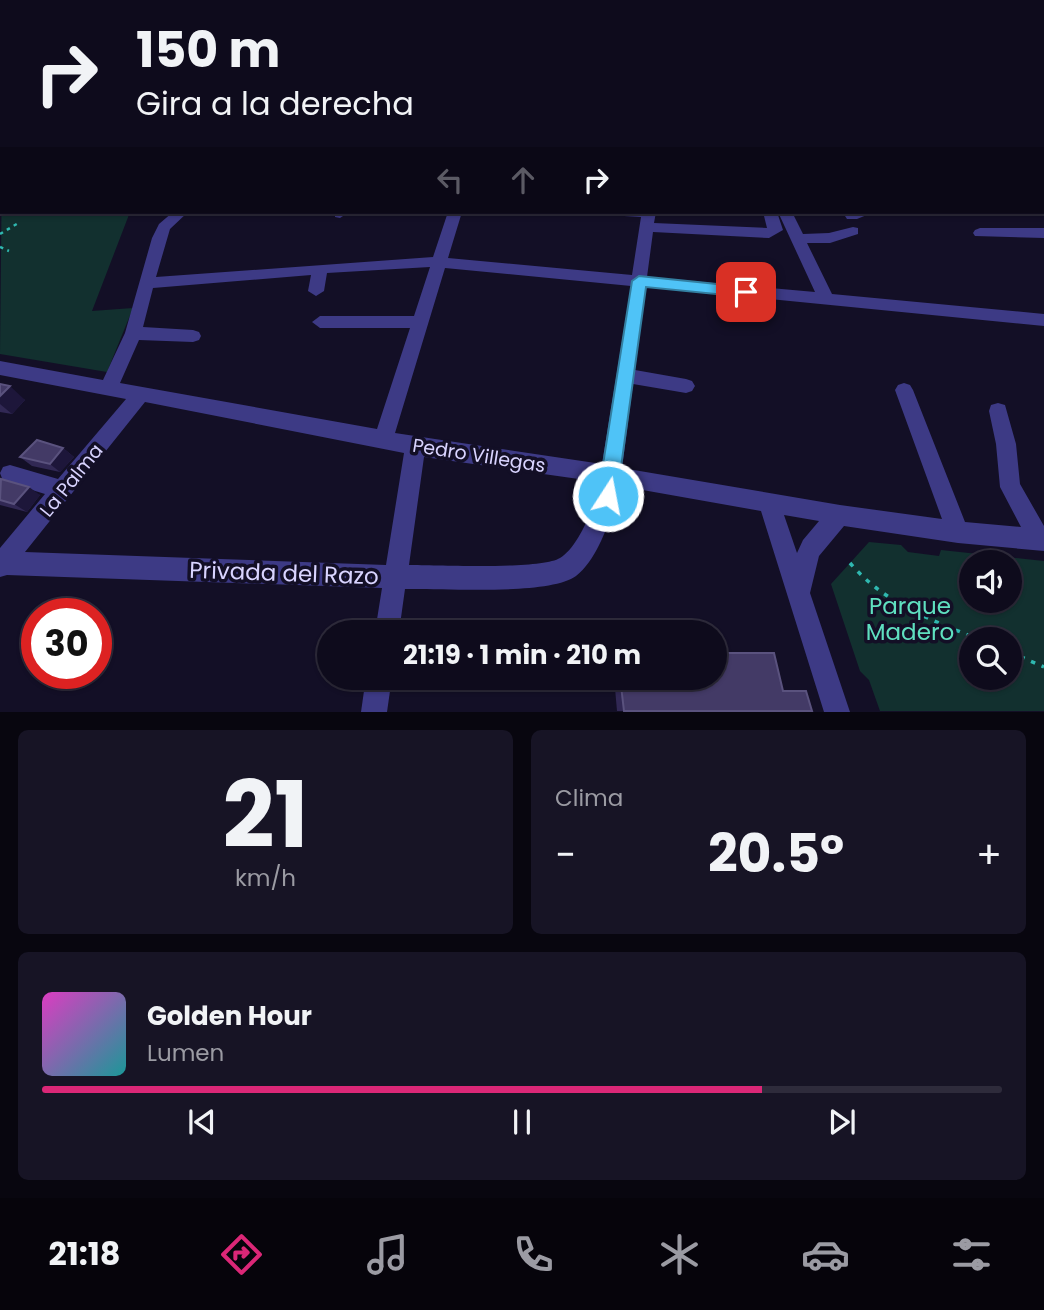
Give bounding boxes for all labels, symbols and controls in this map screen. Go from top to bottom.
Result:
text: 150 m [136,16,281,84]
icon: right [21,28,112,119]
text: Gira a la derecha [136,81,414,126]
icon: left [431,161,469,199]
icon: ahead [504,161,542,199]
icon: right [577,161,615,199]
pin [716,262,776,322]
icon: arrive [727,273,765,311]
street label: Pedro Villegas [411,432,547,479]
street label: La Palma [34,438,109,523]
position arrow [571,459,645,533]
map controls [959,550,1022,690]
button: sound [959,550,1022,613]
street label: Privada del Razo [189,554,379,592]
park label: Parque Madero [866,590,954,648]
speed limit sign: 30 [21,598,112,689]
button: search [959,627,1022,690]
text: 21:19 · 1 min · 210 m [403,637,641,673]
text: 21 [222,751,309,879]
text: Clima [555,782,623,814]
text: 20.5° [708,817,844,890]
text: − [555,828,576,881]
text: + [976,828,1002,881]
text: km/h [235,862,296,894]
text: Golden Hour [147,998,312,1034]
text: Lumen [147,1037,224,1069]
icon: previous [183,1103,221,1141]
icon: pause [503,1103,541,1141]
icon: next [823,1103,861,1141]
icon: directions [217,1230,266,1279]
icon: music [363,1230,412,1279]
icon: phone [509,1230,558,1279]
icon: climate [655,1230,704,1279]
icon: car [801,1230,850,1279]
icon: filters [947,1230,996,1279]
text: 21:18 [48,1231,121,1276]

